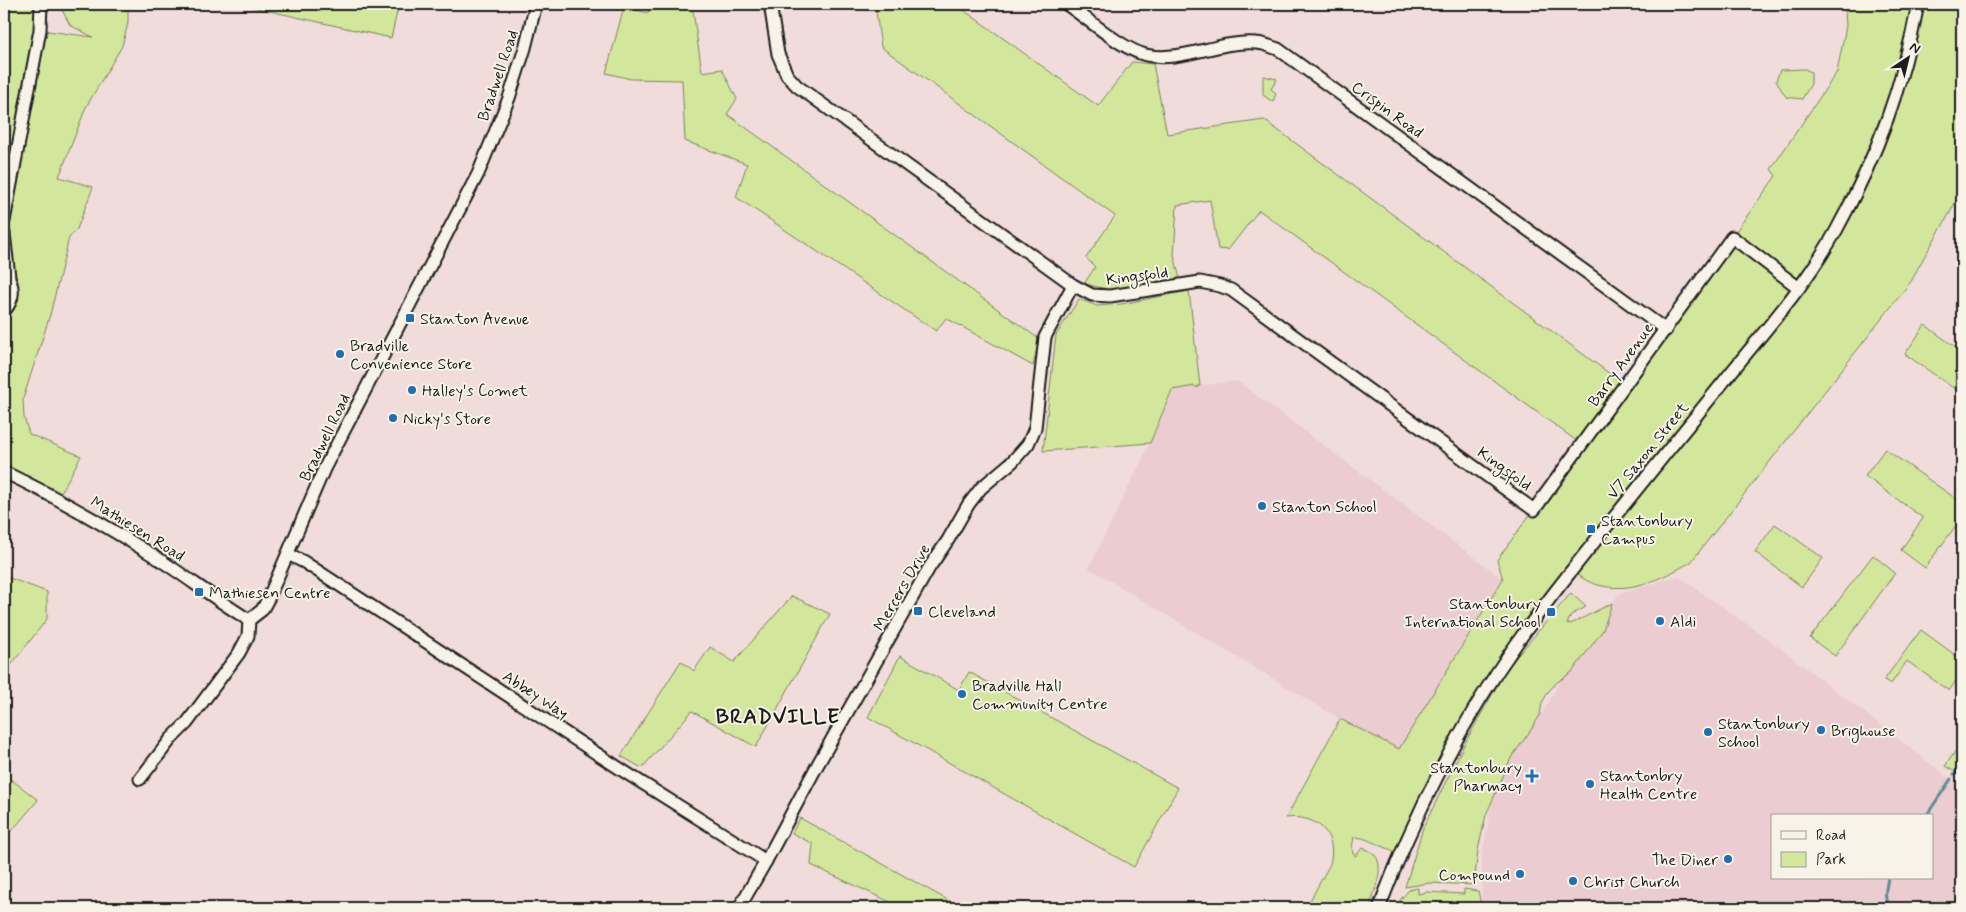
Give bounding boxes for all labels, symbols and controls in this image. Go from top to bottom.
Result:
street label: Bradwell Road [473,27,524,124]
north arrow [1884,32,1934,82]
text: N [1906,38,1924,58]
street label: Crispin Road [1347,77,1427,143]
street label: Kingsfold [1105,262,1170,293]
place label: Stanton Avenue [420,309,530,330]
marker: Stanton Avenue [404,312,416,324]
street label: Barry Avenue [1584,319,1659,411]
place label: Bradville Convenience Store [350,336,472,375]
marker: Bradville Convenience Store [334,348,346,360]
place label: Halley's Comet [422,381,529,402]
marker: Halley's Comet [406,384,418,396]
street label: Bradwell Road [295,390,356,485]
street label: V7 Saxon Street [1603,398,1694,504]
place label: Nicky's Store [403,409,491,430]
marker: Nicky's Store [387,412,399,424]
street label: Kingsfold [1471,442,1536,498]
street label: Mathiesen Road [86,492,188,567]
place label: Stanton School [1272,497,1377,518]
marker: Stanton School [1256,500,1268,512]
place label: Stantonbury Campus [1601,511,1693,550]
marker: Stantonbury Campus [1585,523,1597,535]
street label: Mercers Drive [869,541,936,635]
place label: Mathiesen Centre [209,583,330,604]
marker: Mathiesen Centre [193,586,205,598]
place label: Stantonbury International School [1404,594,1541,633]
place label: Cleveland [928,602,996,623]
marker: Cleveland [912,605,924,617]
marker: Stantonbury International School [1545,606,1557,618]
place label: Aldi [1670,612,1696,633]
marker: Aldi [1654,615,1666,627]
street label: Abbey Way [498,666,572,724]
place label: Bradville Hall Community Centre [972,676,1107,715]
marker: Bradville Hall Community Centre [956,688,968,700]
district label: BRADVILLE [716,703,840,731]
place label: Stantonbury School [1718,714,1810,753]
place label: Brighouse [1831,721,1895,743]
marker: Brighouse [1815,724,1827,736]
marker: Stantonbury School [1702,726,1714,738]
place label: Stantonbury Pharmacy [1430,758,1522,797]
place label: Stantonbry Health Centre [1600,766,1697,805]
marker: Stantonbury Pharmacy [1526,770,1538,782]
marker: Stantonbry Health Centre [1584,778,1596,790]
legend [1771,814,1934,880]
text: Road [1816,826,1846,846]
place label: The Diner [1652,850,1718,871]
text: Park [1816,850,1846,870]
marker: The Diner [1722,853,1734,865]
place label: Compound [1438,865,1510,886]
marker: Compound [1514,868,1526,880]
place label: Christ Church [1583,872,1680,893]
marker: Christ Church [1567,875,1579,887]

